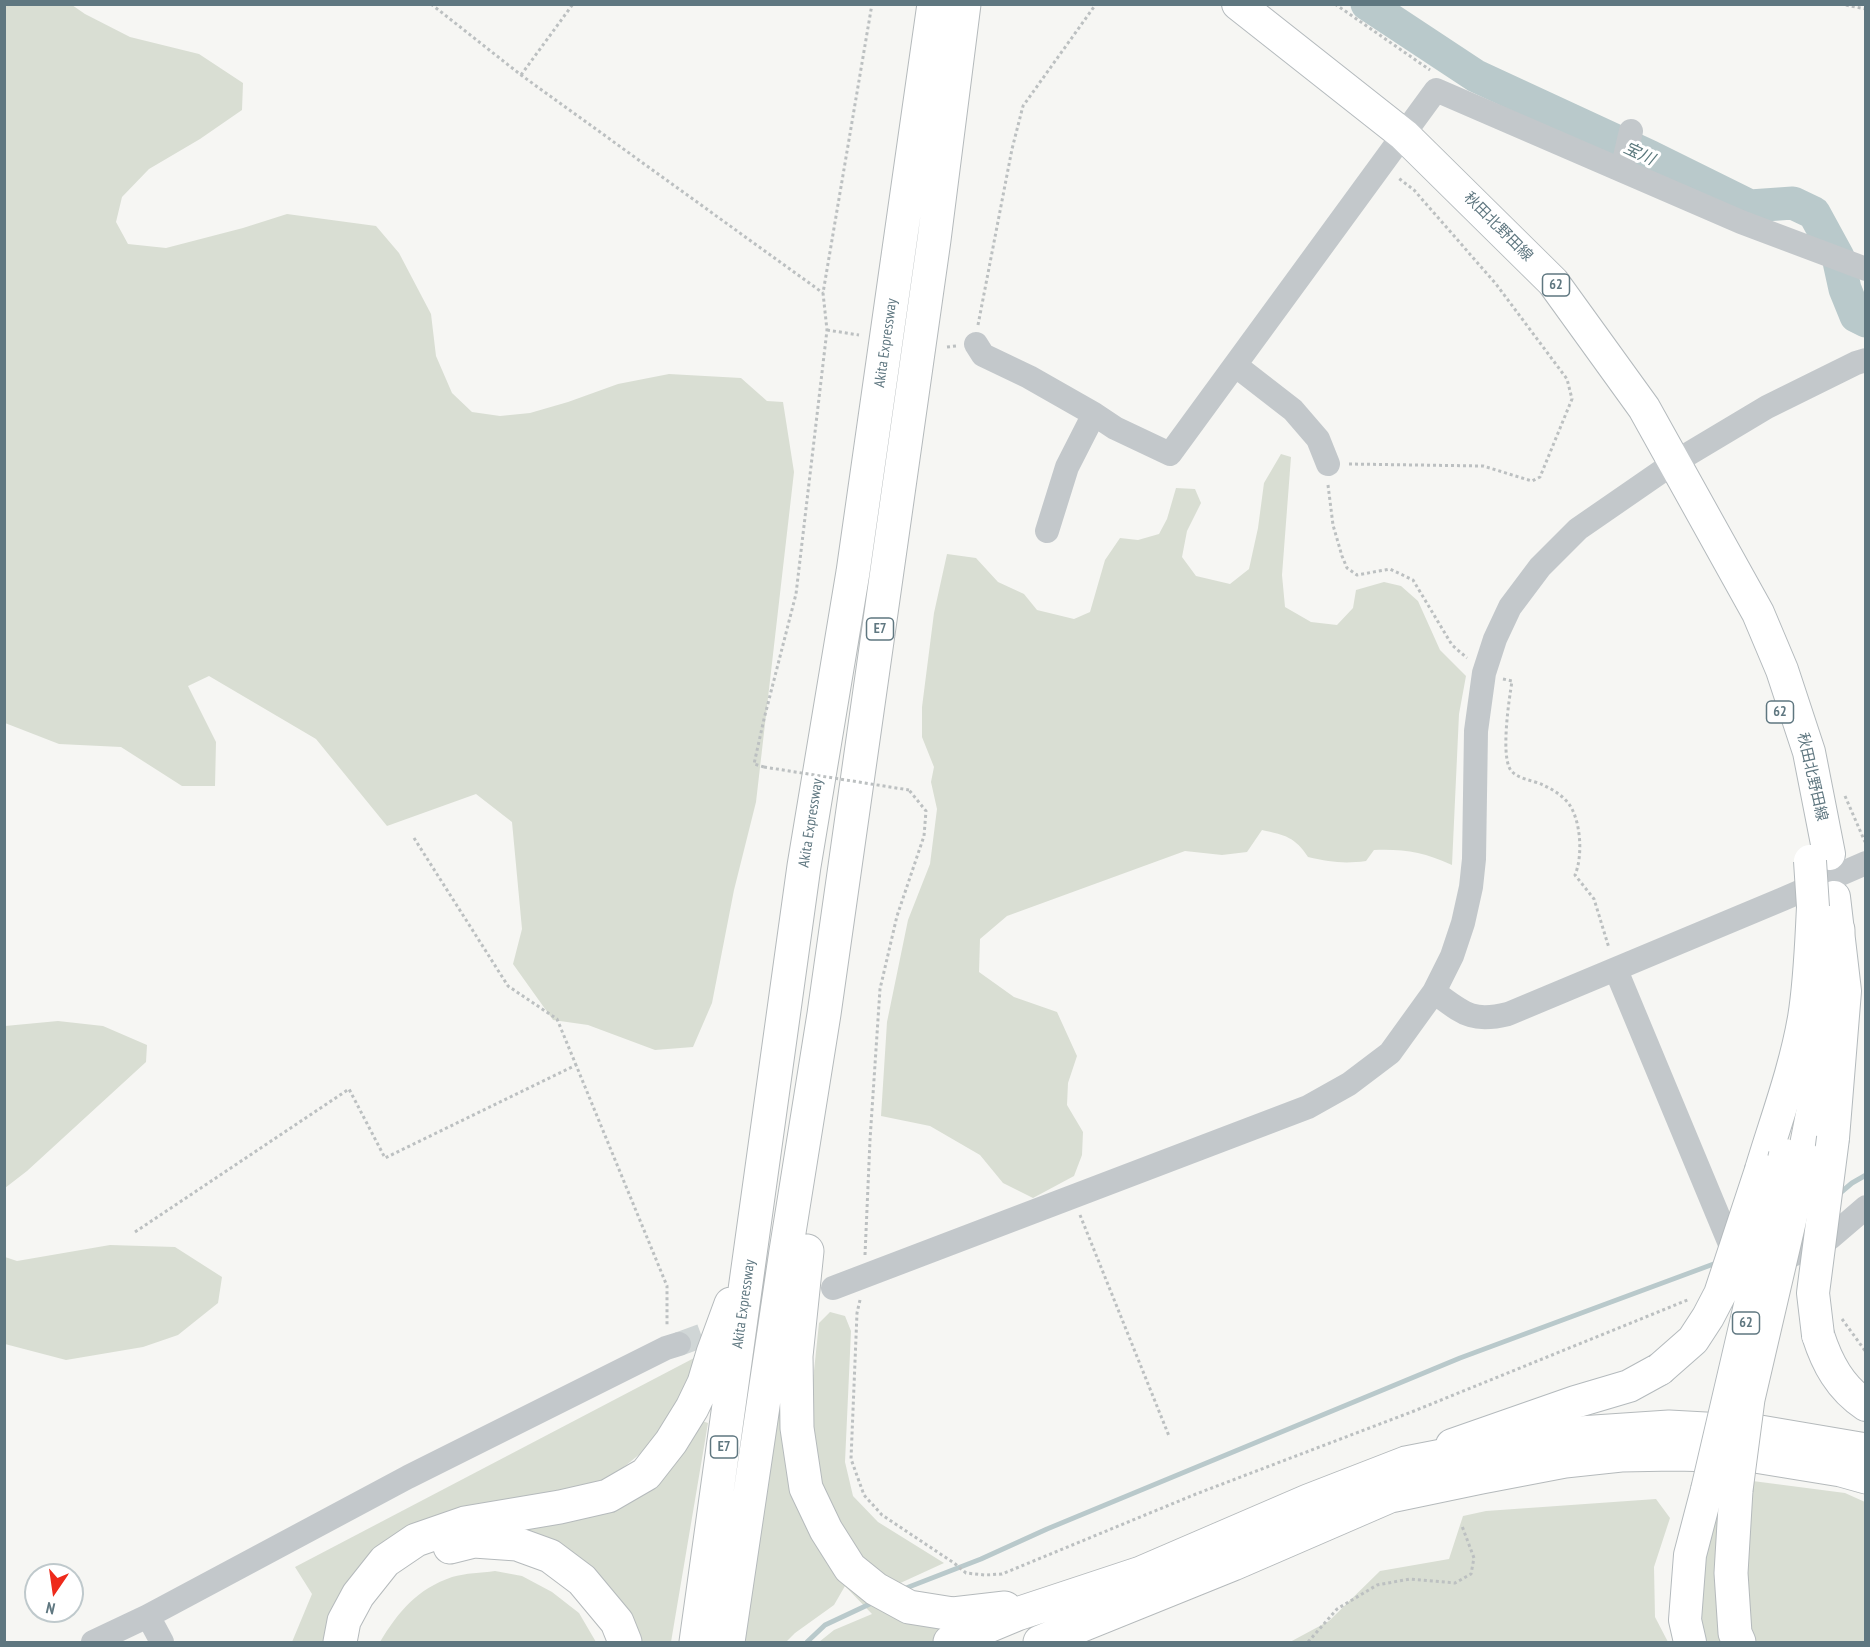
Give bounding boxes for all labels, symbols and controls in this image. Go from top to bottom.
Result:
water label: 宝川 [1620,139,1658,169]
street label: 秋田北野田線 [1460,189,1536,265]
road number: 62 [1542,274,1570,296]
street label: Akita Expressway [871,297,901,389]
road number: E7 [866,618,894,640]
road number: 62 [1766,701,1794,723]
street label: 秋田北野田線 [1793,731,1831,823]
street label: Akita Expressway [795,777,827,869]
street label: Akita Expressway [729,1258,759,1350]
road number: 62 [1732,1312,1760,1334]
road number: E7 [710,1436,738,1458]
north arrow [24,1563,84,1623]
text: N [44,1598,57,1619]

